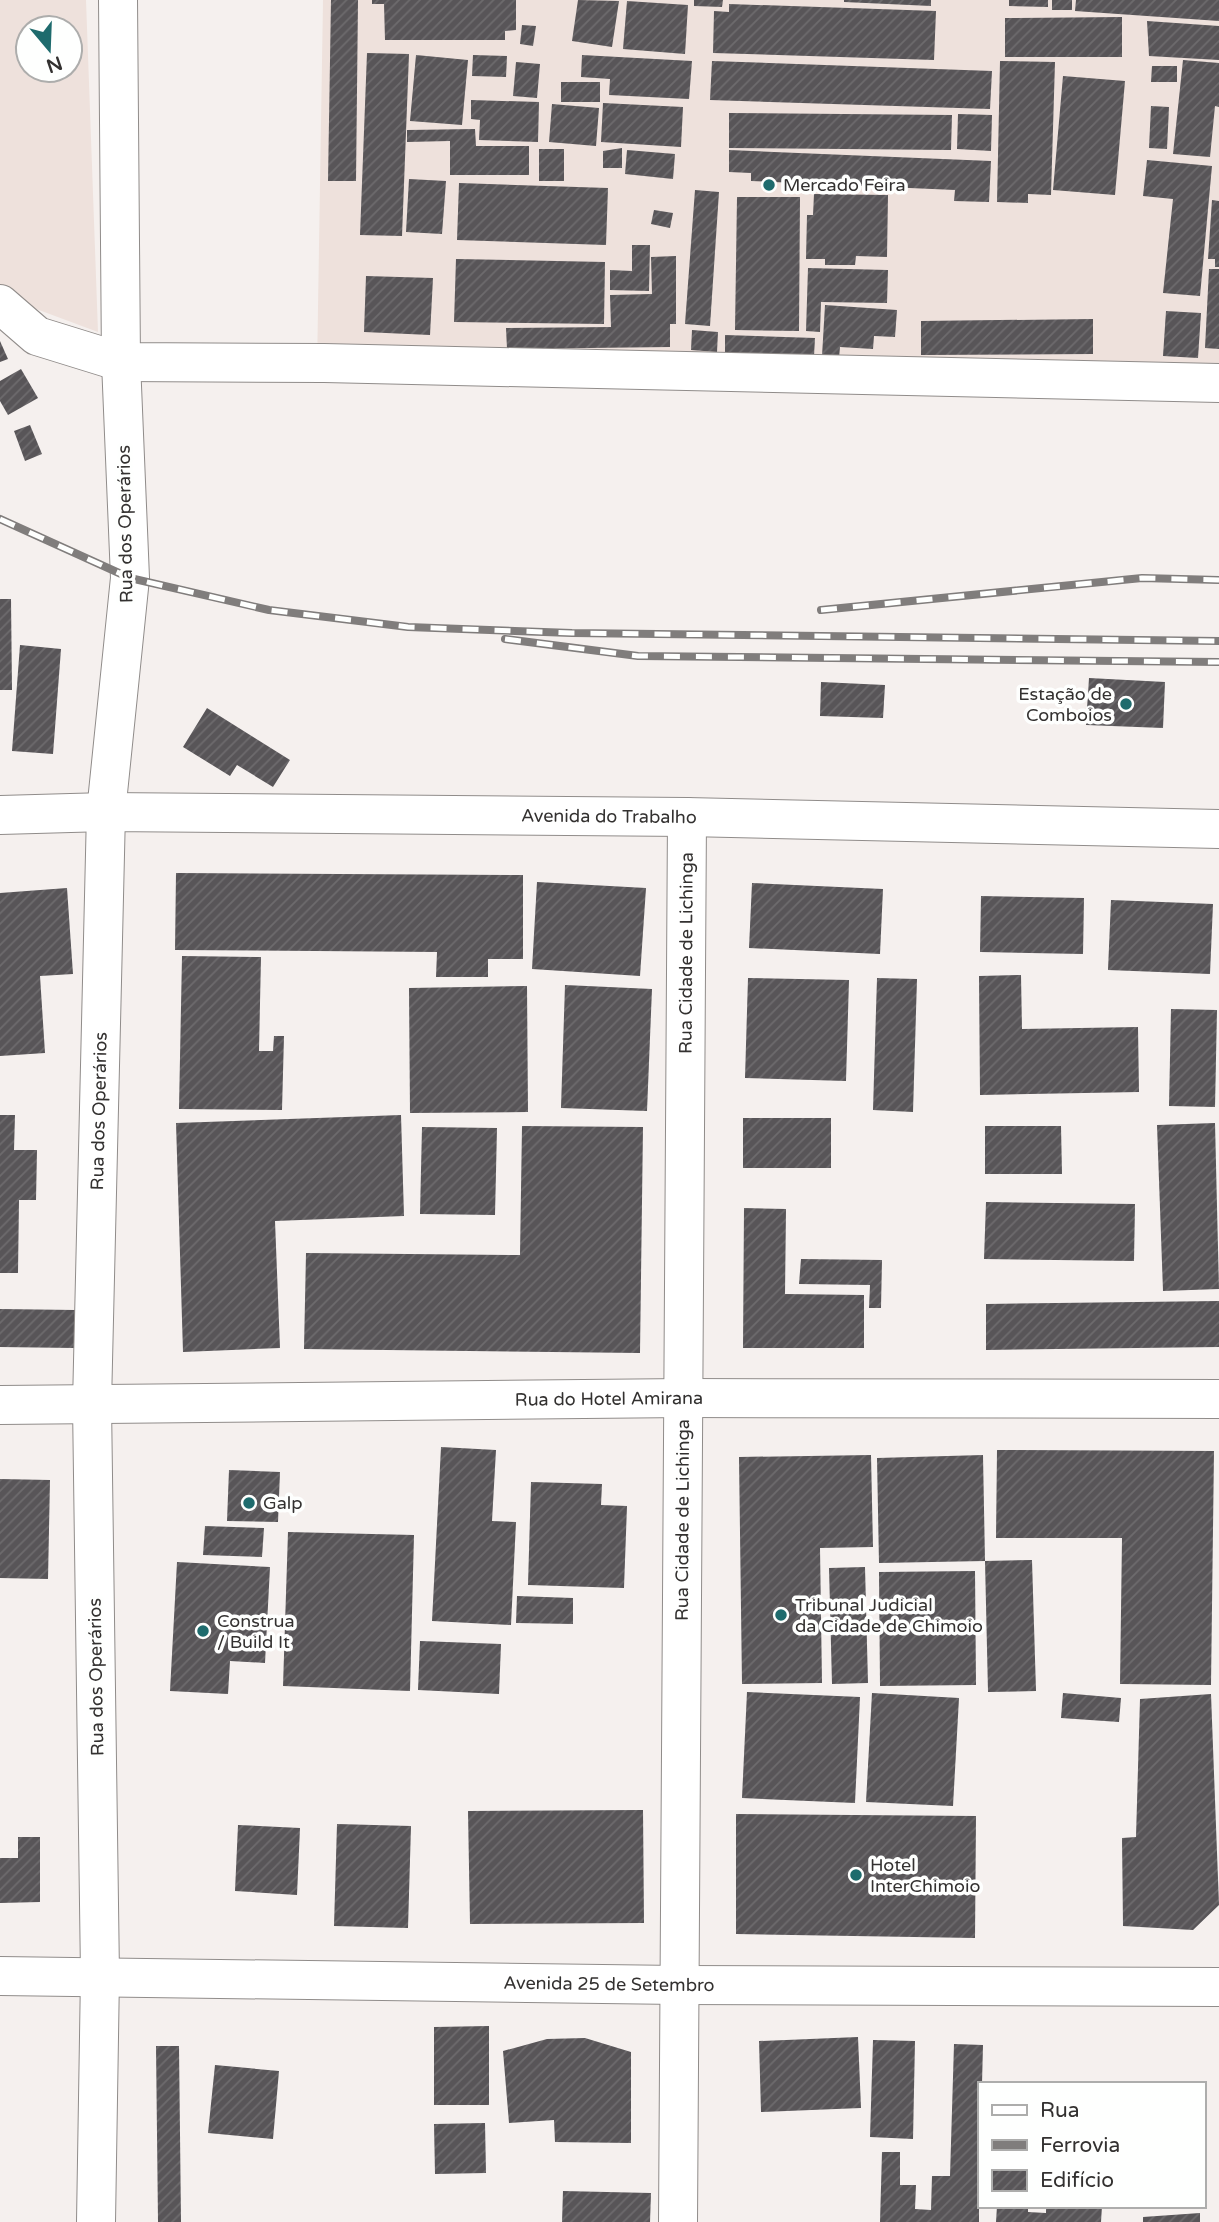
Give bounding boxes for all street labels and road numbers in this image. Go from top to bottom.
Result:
street label: Rua dos Operários [113,445,137,603]
street label: Avenida do Trabalho [521,805,697,828]
street label: Rua Cidade de Lichinga [674,852,698,1054]
street label: Rua dos Operários [86,1032,112,1191]
street label: Rua do Hotel Amirana [515,1387,703,1411]
street label: Rua Cidade de Lichinga [671,1419,694,1621]
street label: Rua dos Operários [84,1598,108,1756]
street label: Avenida 25 de Setembro [503,1972,715,1996]

